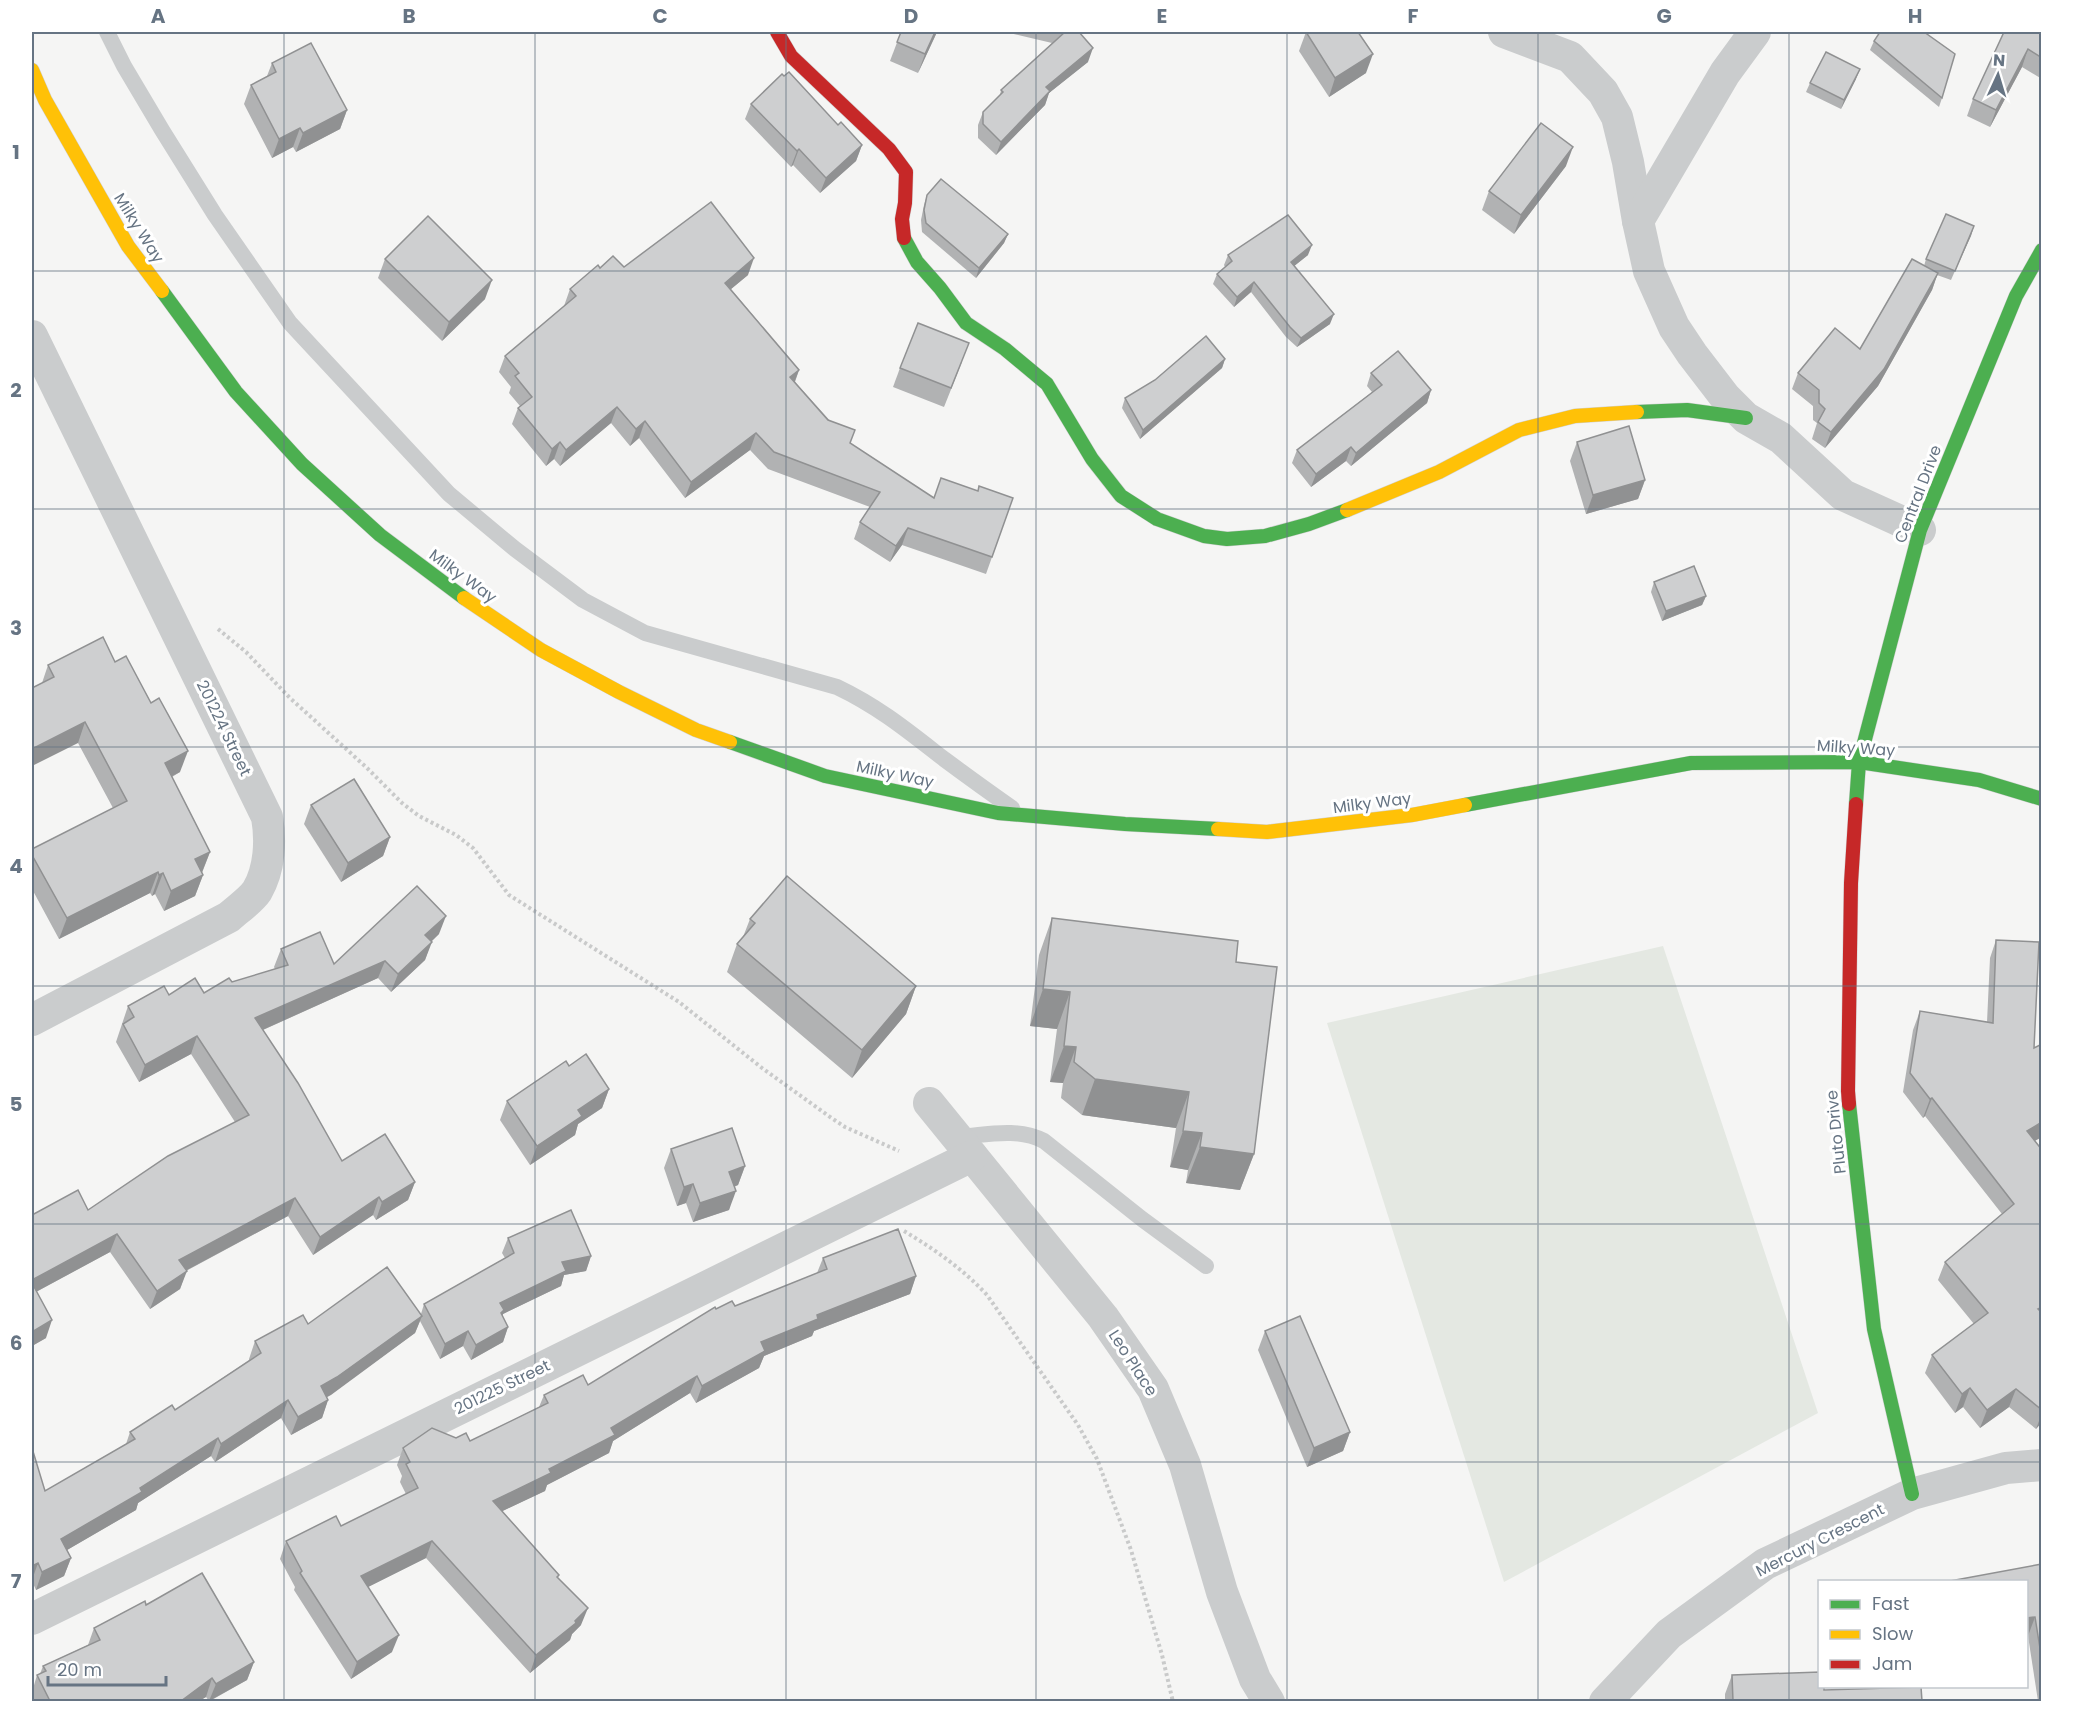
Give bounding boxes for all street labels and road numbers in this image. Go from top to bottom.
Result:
street label: Milky Way [108,189,170,267]
street label: Central Drive [1889,442,1947,546]
street label: Milky Way [424,544,502,608]
street label: 201224 Street [191,676,257,780]
street label: Milky Way [1816,734,1896,762]
street label: Milky Way [854,755,936,793]
street label: Milky Way [1332,787,1412,819]
street label: Pluto Drive [1820,1089,1852,1175]
street label: Leo Place [1103,1325,1163,1401]
street label: 201225 Street [450,1354,554,1420]
street label: Mercury Crescent [1752,1498,1888,1582]

